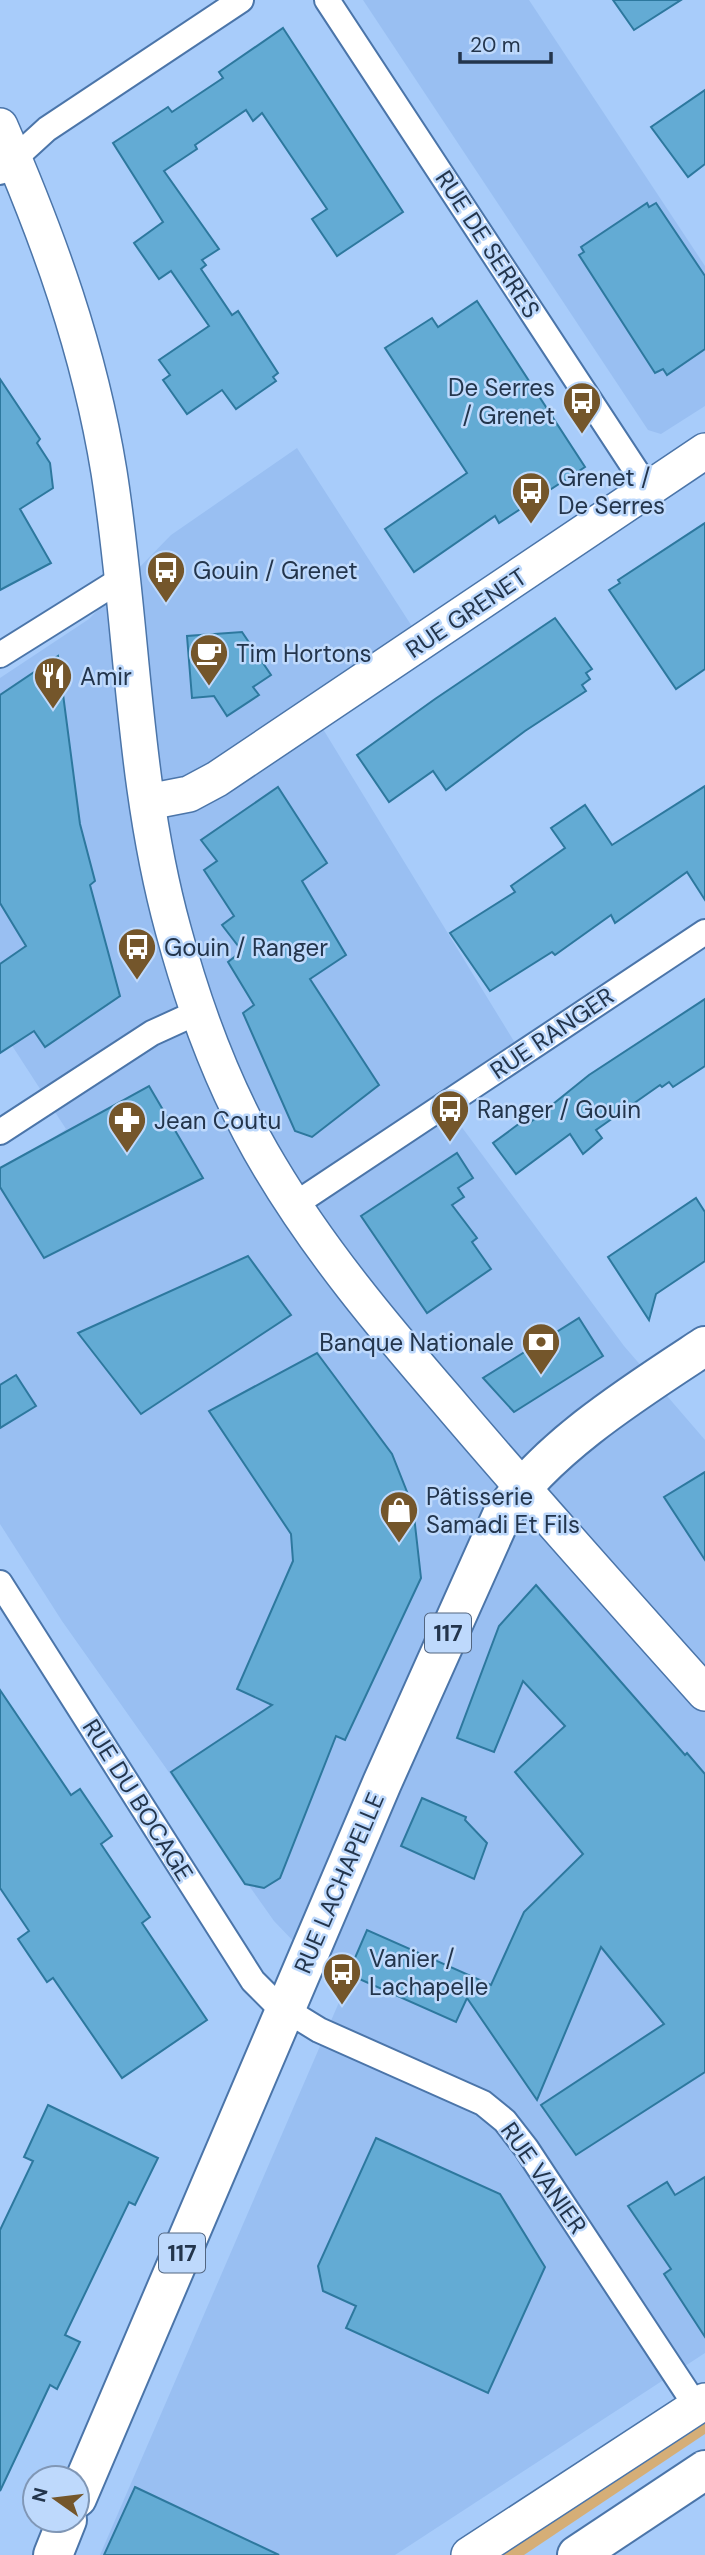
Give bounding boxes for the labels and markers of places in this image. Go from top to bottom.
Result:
place label: De Serres / Grenet [448,372,555,431]
bus stop icon: De Serres / Grenet [561,380,603,435]
place label: Grenet / De Serres [558,462,665,521]
bus stop icon: Grenet / De Serres [510,470,552,525]
bus stop icon: Gouin / Grenet [145,549,187,604]
place label: Gouin / Grenet [193,555,358,586]
cafe icon: Tim Hortons [188,632,230,687]
place label: Tim Hortons [236,638,372,669]
restaurant icon: Amir [32,655,74,710]
place label: Amir [80,661,132,692]
bus stop icon: Gouin / Ranger [116,926,158,981]
place label: Gouin / Ranger [164,932,328,963]
bus stop icon: Ranger / Gouin [429,1088,471,1143]
place label: Ranger / Gouin [477,1094,641,1125]
pharmacy icon: Jean Coutu [106,1099,148,1154]
place label: Jean Coutu [154,1105,281,1136]
bank icon: Banque Nationale [520,1321,562,1376]
place label: Banque Nationale [319,1327,514,1358]
place label: Pâtisserie Samadi Et Fils [426,1481,580,1540]
shop icon: Pâtisserie Samadi Et Fils [378,1489,420,1544]
place label: Vanier / Lachapelle [369,1943,488,2002]
bus stop icon: Vanier / Lachapelle [321,1951,363,2006]

